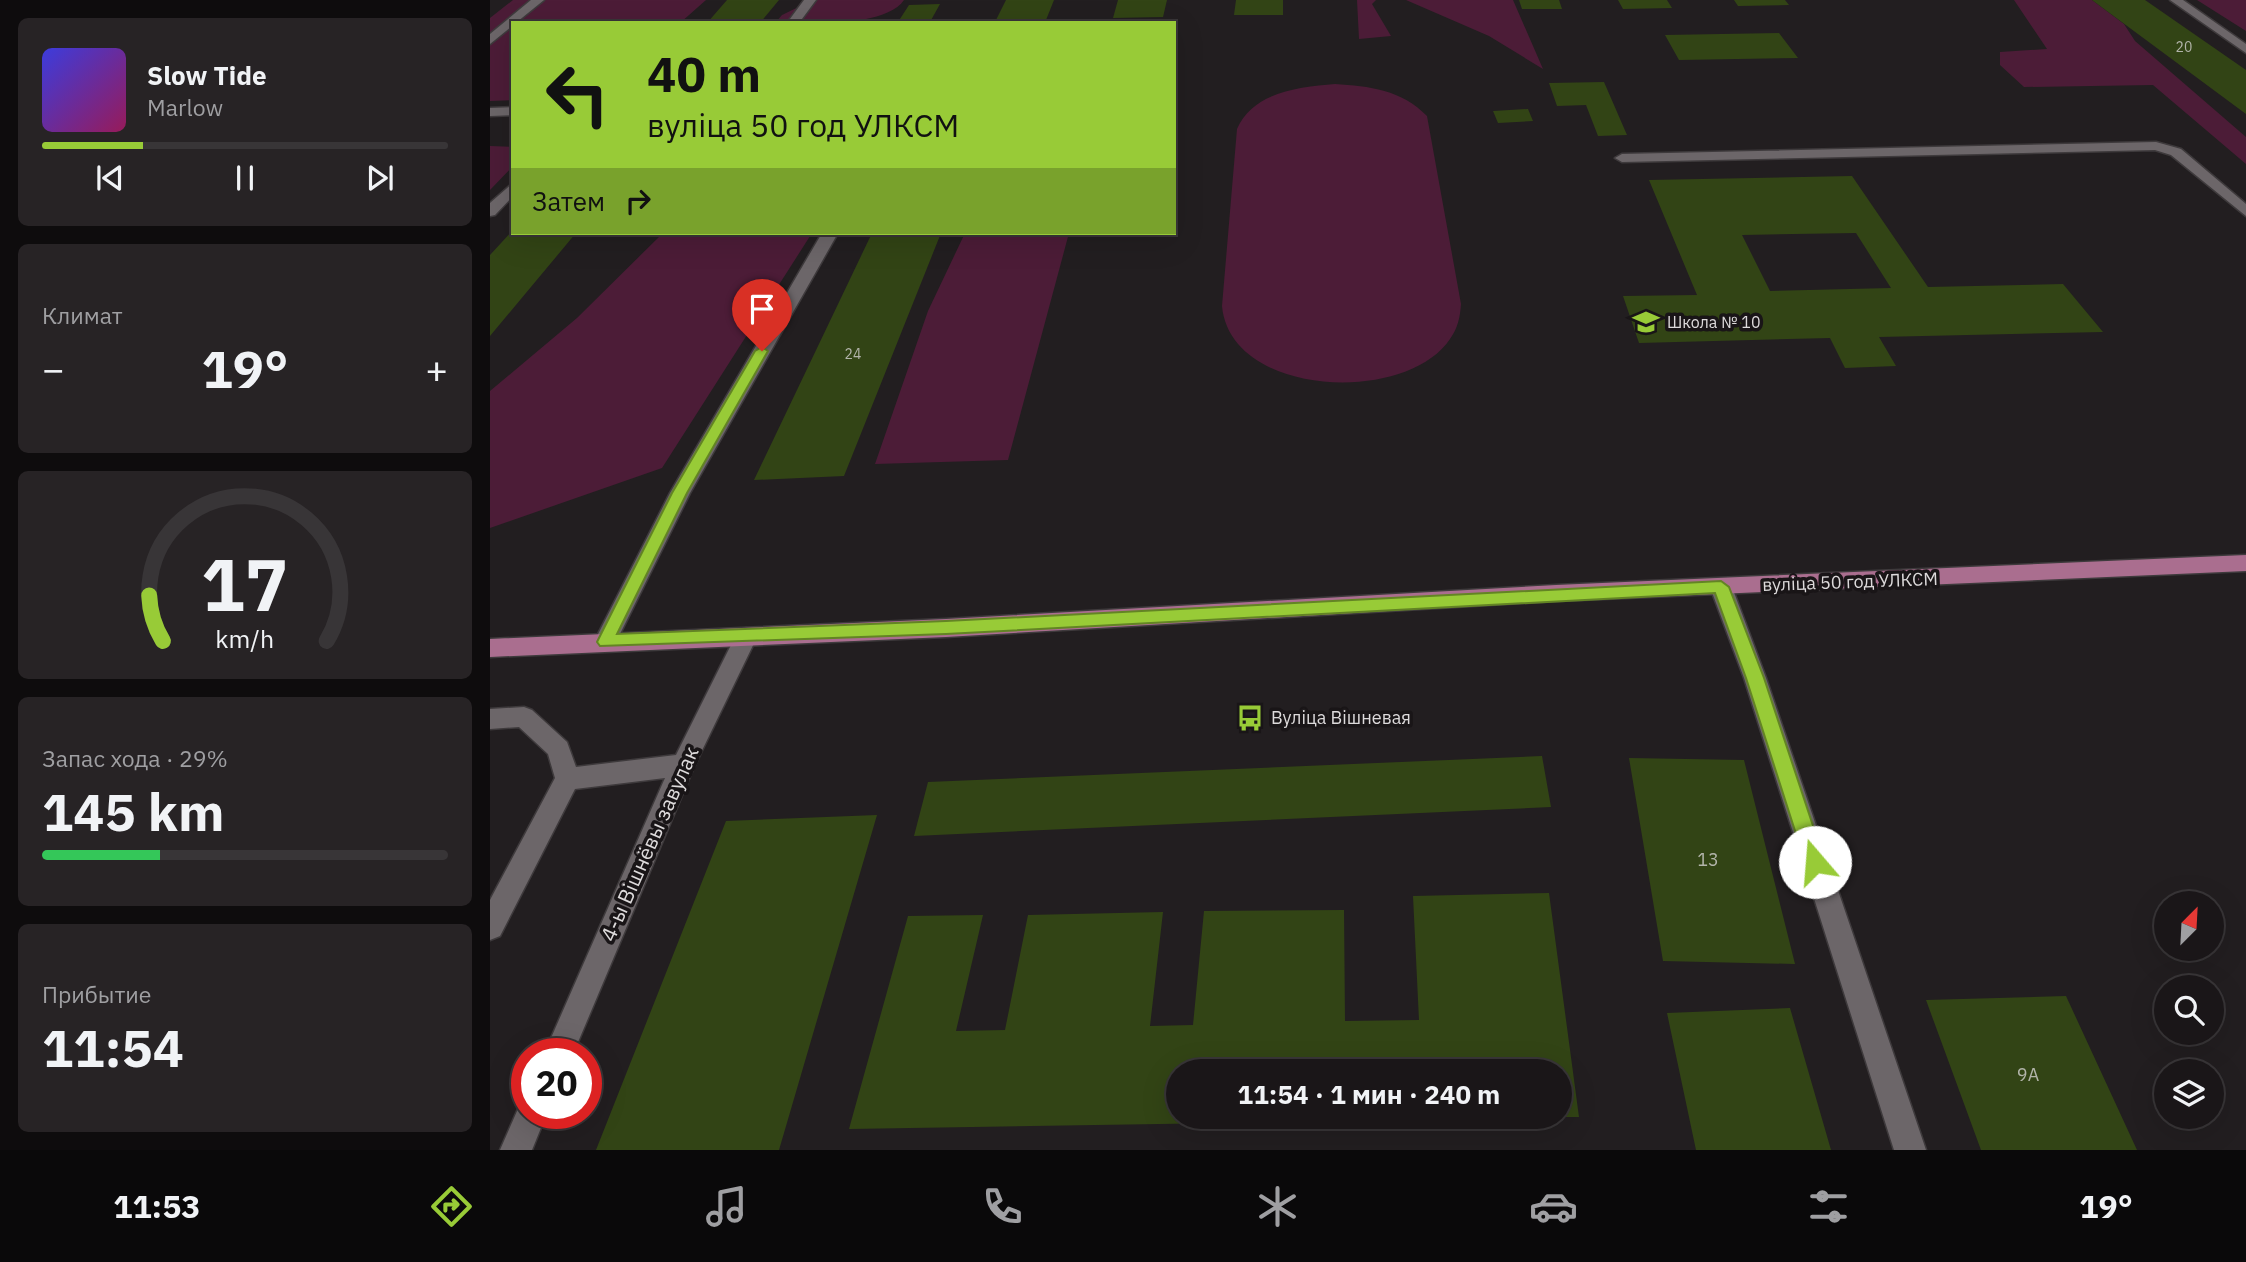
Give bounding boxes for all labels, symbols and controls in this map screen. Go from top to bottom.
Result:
house number: 20 [2176,38,2192,56]
text: 40 m [647,42,761,105]
icon: left [532,49,623,140]
text: Slow Tide [147,58,267,92]
text: Marlow [147,92,223,122]
text: вуліца 50 год УЛКСМ [647,104,959,146]
icon: previous [91,159,129,197]
icon: pause [226,159,264,197]
icon: next [361,159,399,197]
icon: right [619,182,657,220]
text: Затем [532,184,605,218]
pin [732,279,792,351]
icon: arrive [743,290,781,328]
text: Климат [42,300,123,330]
school or university icon: Школа № 10 [1631,307,1661,337]
place label: Школа № 10 [1667,312,1761,332]
text: 19° [202,335,288,402]
text: − [42,344,65,393]
text: + [425,344,448,393]
house number: 24 [845,345,861,363]
text: 17 [201,536,289,631]
street label: вуліца 50 год УЛКСМ [1762,567,1938,596]
text: km/h [216,622,274,655]
bus stop icon: Вуліца Вішневая [1235,703,1265,733]
place label: Вуліца Вішневая [1271,706,1411,729]
street label: 4-ы Вішнёвы завулак [593,742,705,945]
text: Запас хода · 29% [42,743,228,773]
text: 145 km [42,778,224,845]
position arrow [1778,825,1852,899]
house number: 13 [1697,848,1719,871]
north arrow [2154,891,2224,961]
map controls [2154,891,2224,1129]
button: search [2154,975,2224,1045]
text: Прибытие [42,979,151,1009]
text: 11:54 [42,1014,184,1081]
speed limit sign: 20 [511,1038,602,1129]
button: layers [2154,1059,2224,1129]
house number: 9А [2017,1063,2040,1086]
text: 11:54 · 1 мин · 240 m [1238,1077,1500,1111]
icon: directions [427,1182,476,1231]
icon: music [702,1182,751,1231]
icon: phone [978,1182,1027,1231]
icon: climate [1253,1182,1302,1231]
icon: car [1529,1182,1578,1231]
icon: filters [1804,1182,1853,1231]
text: 11:53 [113,1185,201,1227]
text: 19° [2079,1185,2133,1227]

